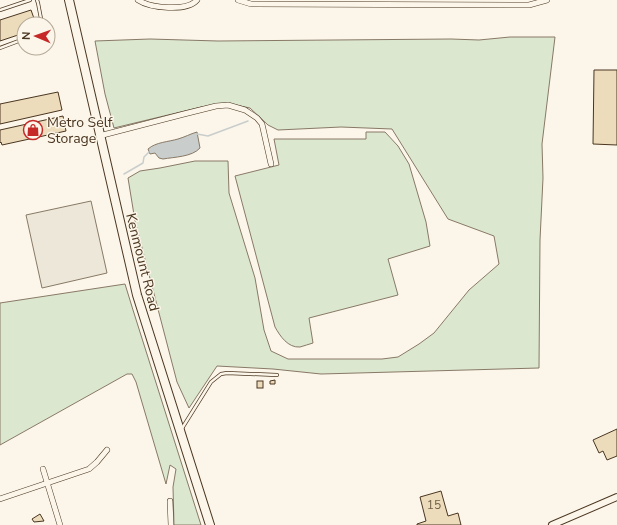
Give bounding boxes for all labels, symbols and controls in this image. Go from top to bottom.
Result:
north arrow [16,16,56,56]
text: N [19,31,34,40]
place label: Metro Self Storage [47,113,113,148]
shop icon: Metro Self Storage [22,119,44,141]
street label: Kenmount Road [121,211,164,313]
house number: 15 [427,497,441,513]

